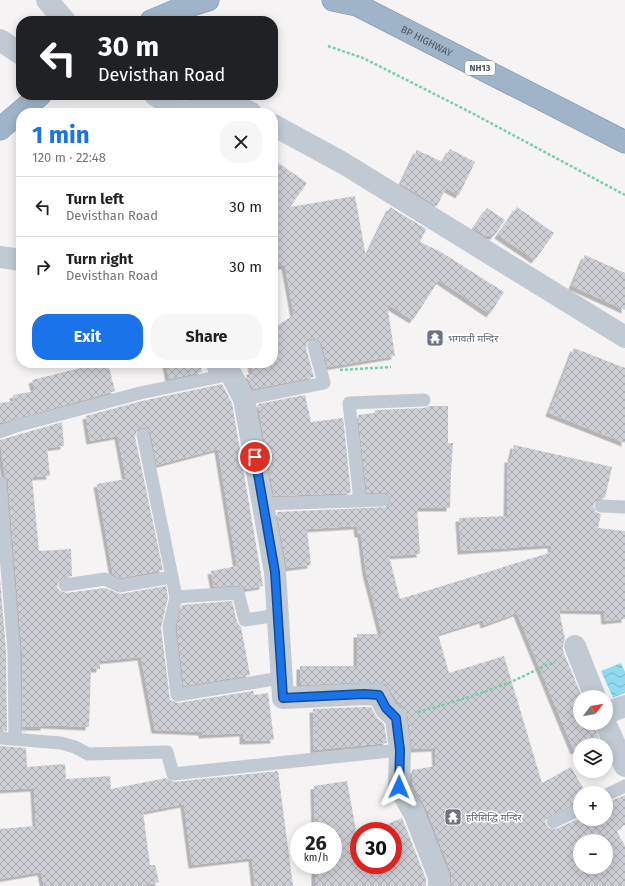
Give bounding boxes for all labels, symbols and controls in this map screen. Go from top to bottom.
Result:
street label: BP HIGHWAY [399,23,455,60]
text: 30 m [98,30,159,63]
icon: left [32,32,84,84]
road number: NH13 [465,61,495,75]
text: Devisthan Road [98,64,225,86]
text: 1 min [32,121,90,149]
button: close [220,121,262,163]
text: 120 m · 22:48 [32,150,106,165]
text: Turn left [66,190,124,208]
icon: left [32,196,54,218]
text: 30 m [229,198,262,216]
text: Devisthan Road [66,208,158,223]
text: Turn right [66,250,133,268]
icon: right [32,256,54,278]
text: 30 m [229,258,262,276]
text: Devisthan Road [66,268,158,283]
button: Exit [32,314,143,360]
button: Share [151,314,262,360]
temple icon: भगवती मन्दिर [425,328,445,348]
place label: भगवती मन्दिर [448,333,499,345]
pin [238,440,272,474]
icon: arrive [244,446,266,468]
north arrow [573,690,613,730]
map controls [573,690,613,874]
button: layers [573,738,613,778]
position arrow [378,766,420,808]
button: + [573,786,613,826]
temple icon: हरिसिद्धि मन्दिर [443,807,463,827]
place label: हरिसिद्धि मन्दिर [466,812,523,824]
speed limit sign: 30 [350,822,402,874]
text: 26 [305,831,327,855]
button: − [573,834,613,874]
text: km/h [304,852,328,864]

